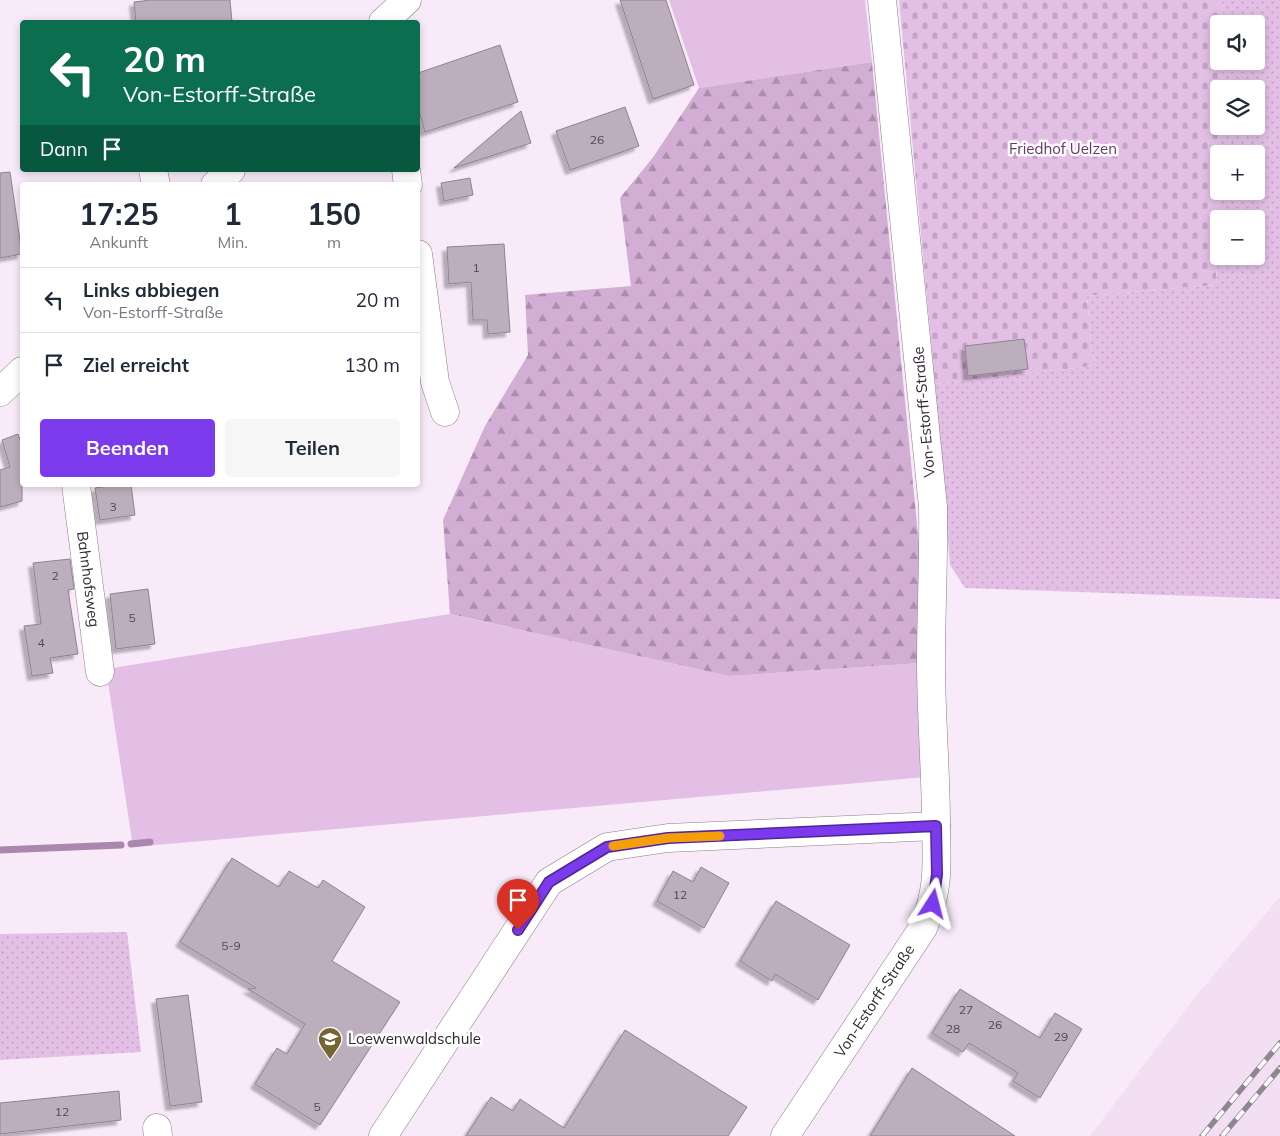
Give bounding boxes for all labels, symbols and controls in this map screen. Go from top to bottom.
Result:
map controls [1210,15,1265,265]
button: sound [1210,15,1265,70]
text: 20 m [123,37,206,81]
icon: left [40,40,105,105]
text: Von-Estorff-Straße [123,80,316,108]
button: layers [1210,80,1265,135]
house number: 26 [590,132,604,147]
icon: arrive [98,135,126,163]
text: Dann [40,137,88,161]
park label: Friedhof Uelzen [1009,139,1117,158]
button: + [1210,145,1265,200]
text: 17:25 [79,195,158,233]
text: 1 [224,195,242,233]
text: 150 [307,195,361,233]
button: − [1210,210,1265,265]
text: Ankunft [89,232,148,252]
text: Min. [217,232,248,252]
text: m [327,232,341,252]
house number: 1 [472,260,480,275]
text: Links abbiegen [83,278,220,302]
icon: left [40,286,68,314]
text: 20 m [356,288,400,312]
text: Von-Estorff-Straße [83,302,223,322]
street label: Von-Estorff-Straße [908,346,939,478]
icon: arrive [40,351,68,379]
text: Ziel erreicht [83,353,189,377]
text: 130 m [344,353,400,377]
button: Beenden [40,419,215,477]
button: Teilen [225,419,400,477]
house number: 3 [109,499,117,514]
street label: Bahnhofsweg [73,530,104,628]
house number: 2 [51,568,59,583]
house number: 5 [128,610,136,625]
house number: 4 [37,635,45,650]
position arrow [906,877,958,929]
pin [497,879,539,930]
icon: arrive [504,886,532,914]
house number: 12 [673,887,687,902]
house number: 5-9 [221,938,241,953]
street label: Von-Estorff-Straße [830,941,918,1061]
house number: 27 [959,1002,973,1017]
house number: 26 [988,1017,1002,1032]
house number: 28 [946,1021,960,1036]
school or university icon: Loewenwaldschule [317,1026,343,1060]
place label: Loewenwaldschule [348,1029,481,1048]
house number: 29 [1054,1029,1068,1044]
house number: 5 [313,1099,321,1114]
house number: 12 [55,1104,69,1119]

